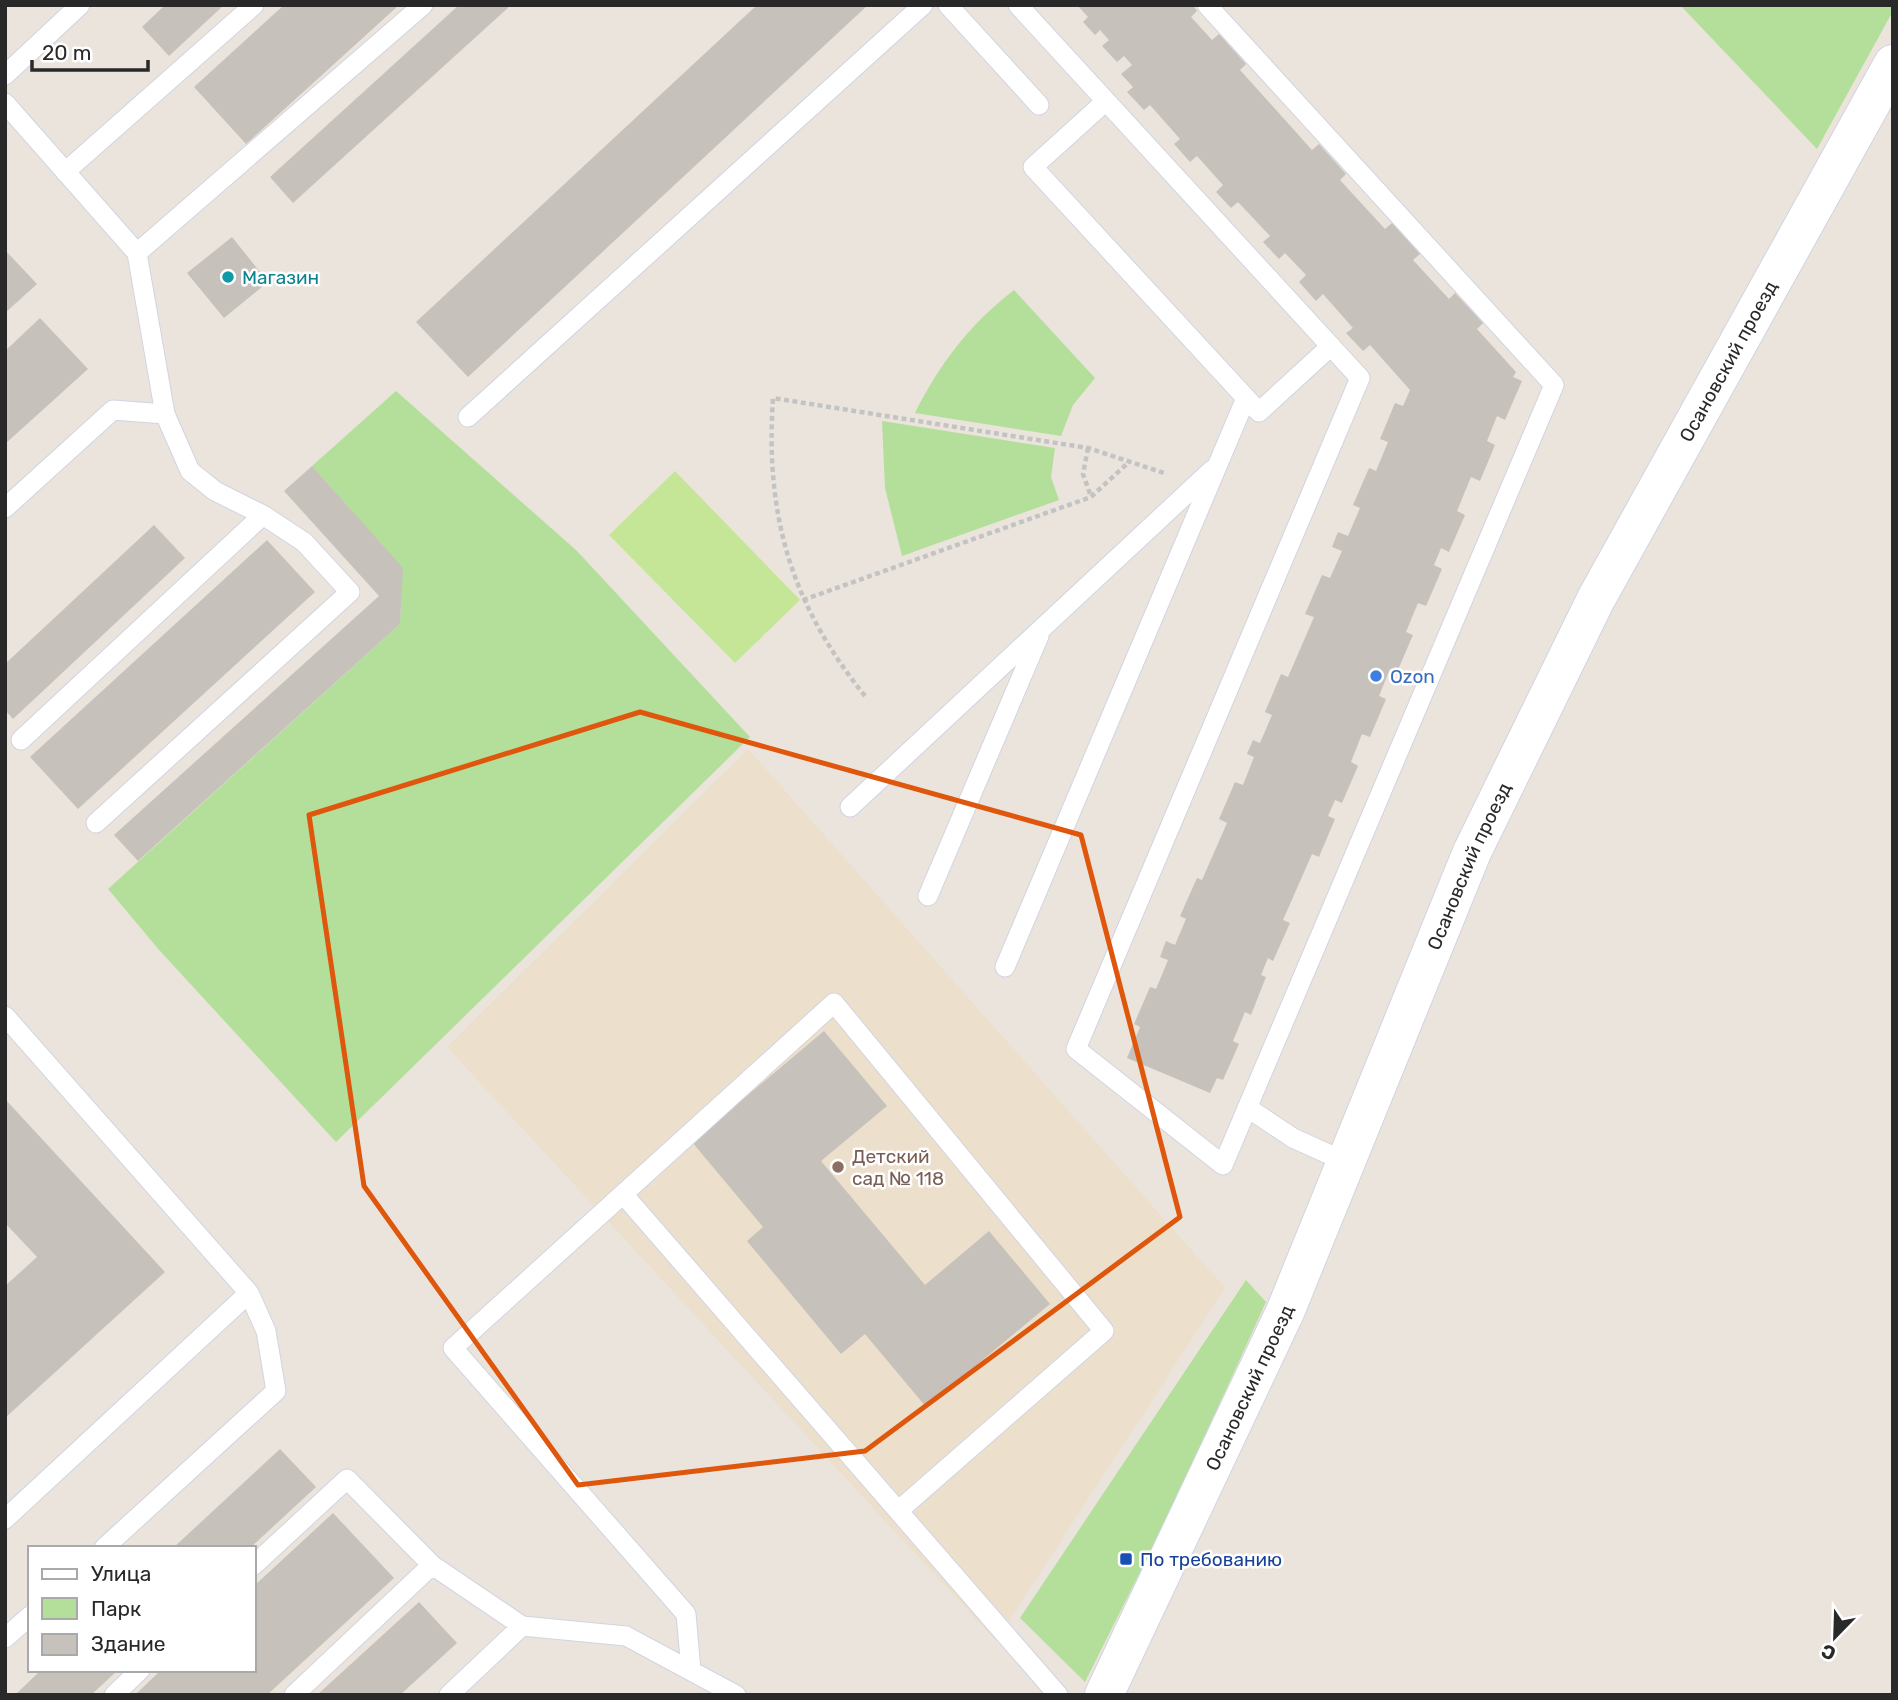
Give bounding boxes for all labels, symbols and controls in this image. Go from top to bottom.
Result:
scale bar [32,28,147,72]
text: 20 m [42,40,91,65]
place label: Магазин [242,266,319,289]
marker: Магазин [220,269,236,285]
street label: Осановский проезд [1674,277,1782,446]
place label: Ozon [1390,665,1435,688]
marker: Ozon [1368,668,1384,684]
street label: Осановский проезд [1422,778,1516,953]
place label: Детский сад № 118 [852,1145,944,1190]
marker: Детский сад № 118 [830,1159,846,1175]
street label: Осановский проезд [1200,1301,1298,1474]
legend [28,1546,256,1672]
place label: По требованию [1140,1548,1282,1571]
marker: По требованию [1118,1551,1134,1567]
text: Улица [91,1561,151,1586]
text: Парк [91,1596,141,1621]
north arrow [1800,1602,1870,1672]
text: Здание [91,1631,166,1656]
text: С [1818,1639,1839,1665]

